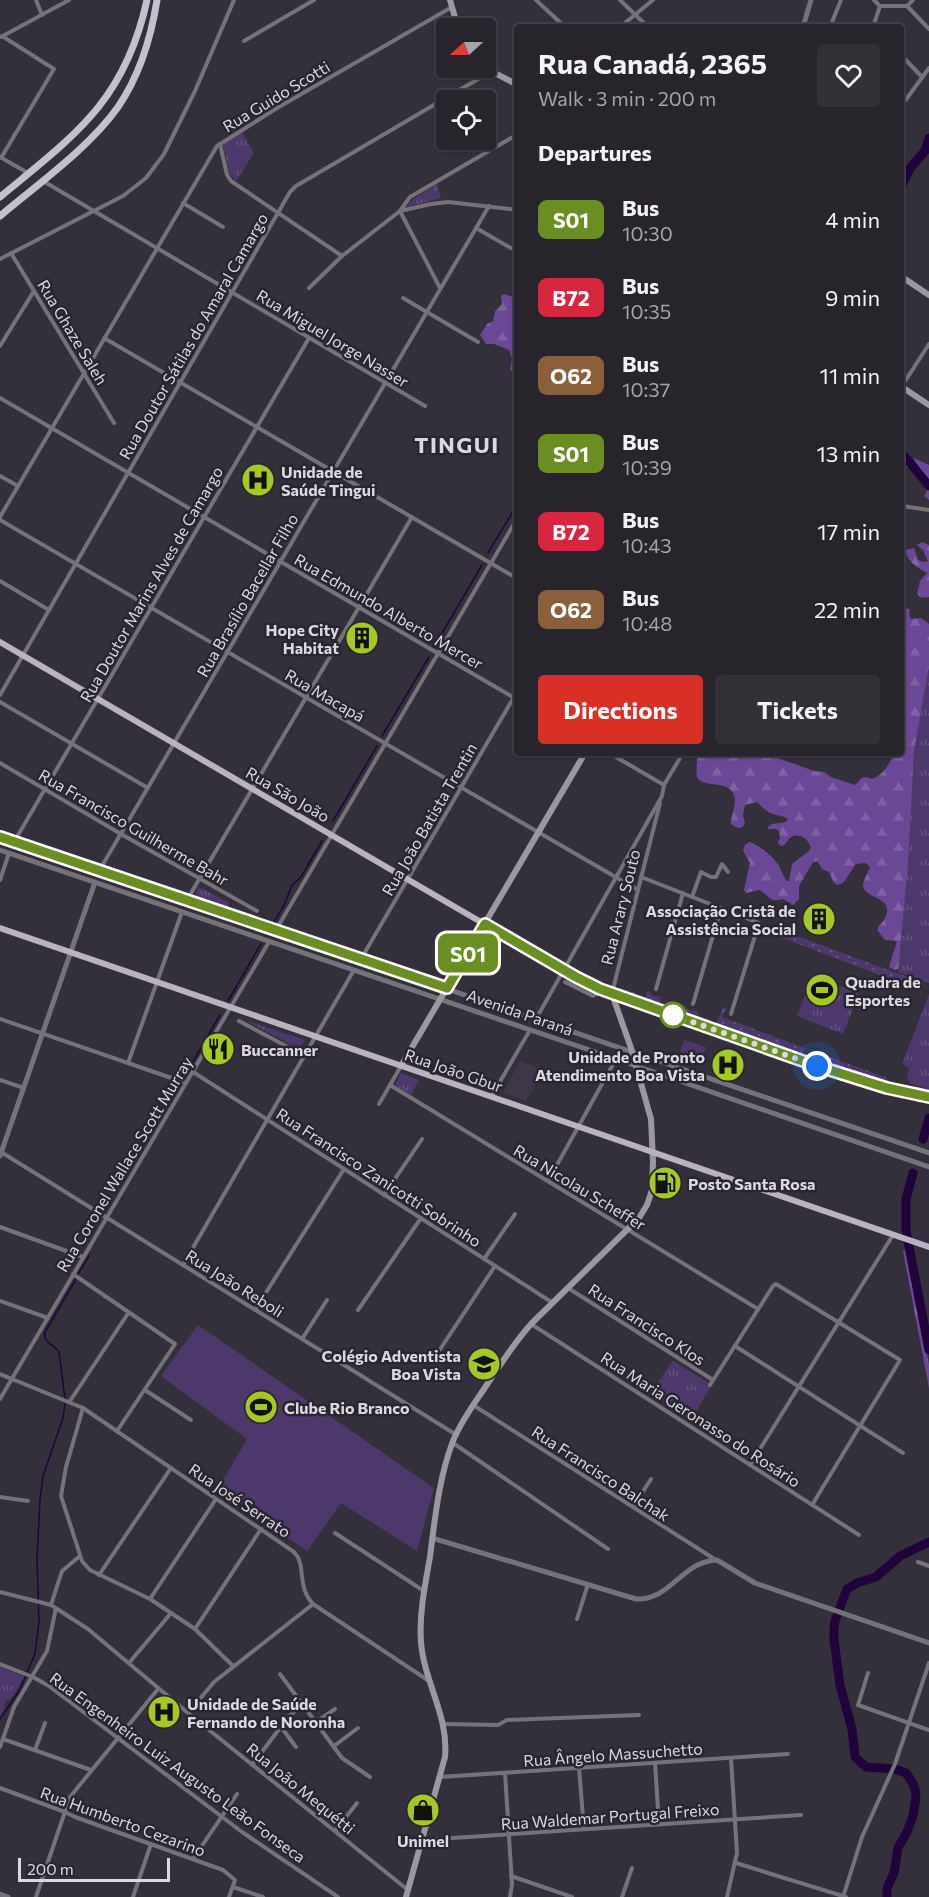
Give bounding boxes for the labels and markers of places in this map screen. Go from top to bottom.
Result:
hospital icon: Unidade de Saúde Tingui [240,462,276,498]
place label: Unidade de Saúde Tingui [281,462,375,499]
place label: Hope City Habitat [266,620,339,657]
building icon: Hope City Habitat [344,620,380,656]
place label: Associação Cristã de Assistência Social [645,901,796,938]
building icon: Associação Cristã de Assistência Social [801,901,837,937]
sports icon: Quadra de Esportes [804,972,840,1008]
place label: Quadra de Esportes [845,972,921,1009]
unlabelled marker [660,1002,686,1028]
restaurant icon: Buccanner [200,1031,236,1067]
place label: Buccanner [241,1040,319,1059]
place label: Unidade de Pronto Atendimento Boa Vista [535,1047,705,1084]
hospital icon: Unidade de Pronto Atendimento Boa Vista [710,1047,746,1083]
fuel station icon: Posto Santa Rosa [647,1165,683,1201]
place label: Posto Santa Rosa [688,1174,816,1193]
place label: Colégio Adventista Boa Vista [322,1346,461,1383]
school or university icon: Colégio Adventista Boa Vista [466,1346,502,1382]
sports icon: Clube Rio Branco [243,1389,279,1425]
place label: Clube Rio Branco [284,1398,410,1417]
hospital icon: Unidade de Saúde Fernando de Noronha [146,1694,182,1730]
place label: Unidade de Saúde Fernando de Noronha [187,1694,345,1731]
shop icon: Unimel [405,1792,441,1828]
place label: Unimel [397,1831,449,1850]

